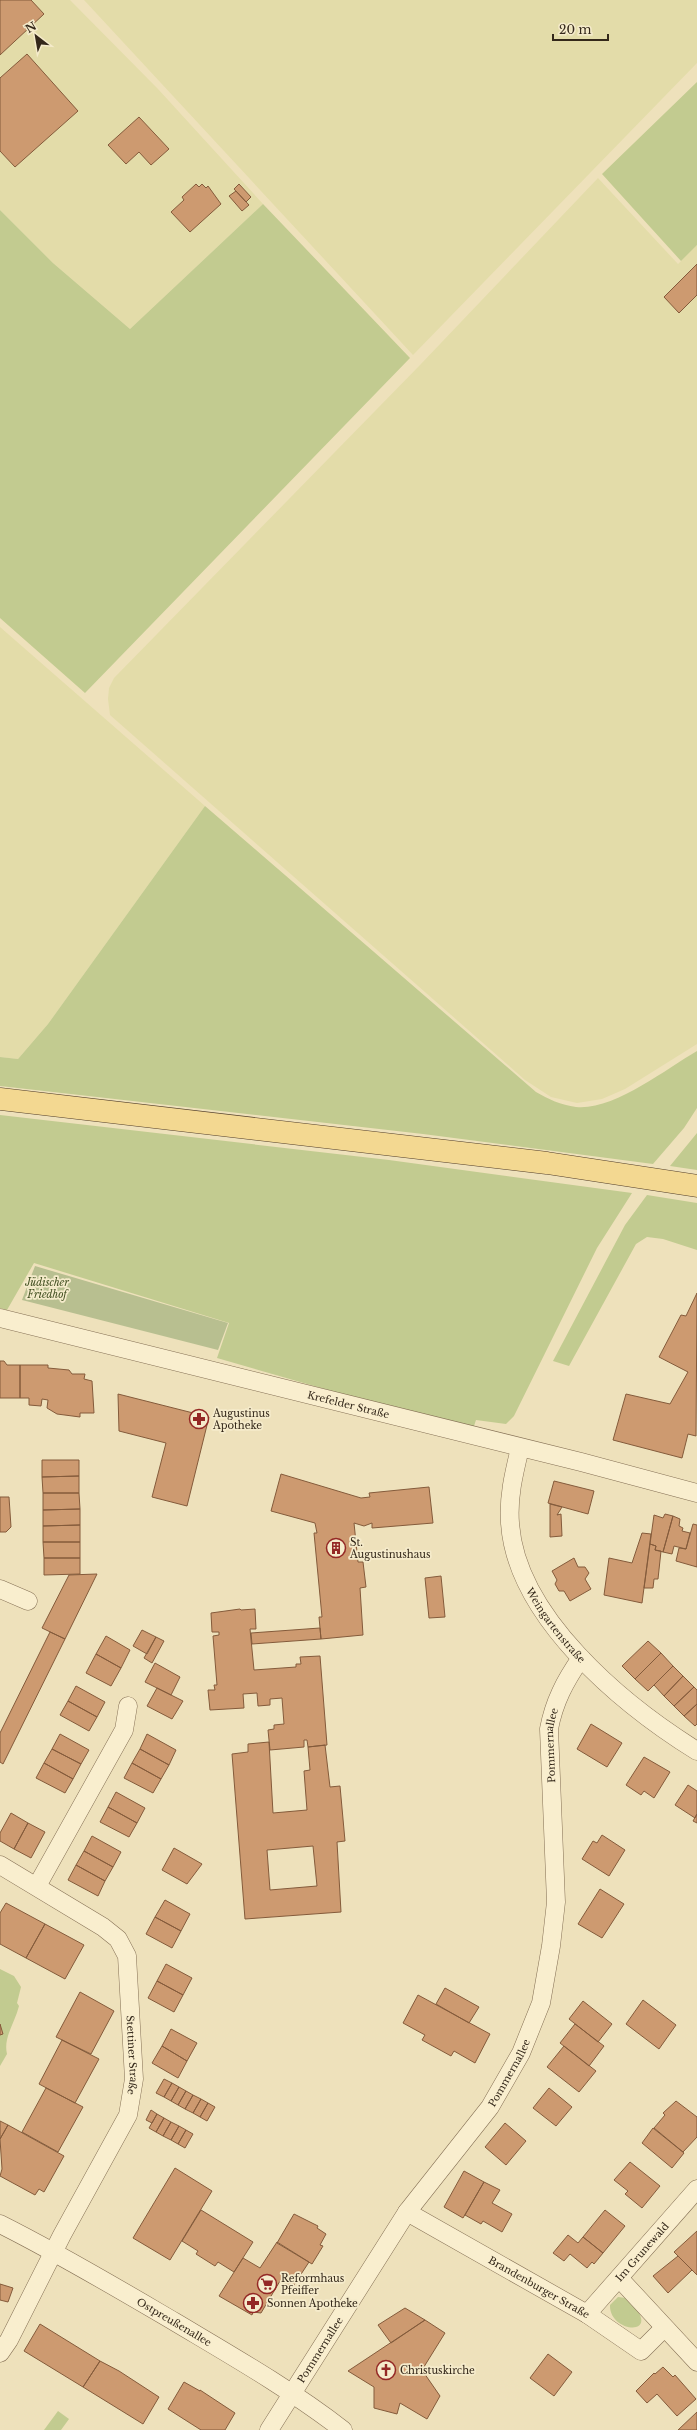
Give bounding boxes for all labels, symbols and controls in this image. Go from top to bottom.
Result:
north arrow [16,16,56,56]
scale bar [553,16,608,42]
text: N [23,18,39,36]
text: 20 m [559,22,591,37]
park label: Jüdischer Friedhof [24,1276,69,1301]
street label: Krefelder Straße [306,1388,391,1421]
place label: Augustinus Apotheke [212,1407,270,1432]
pharmacy icon: Augustinus Apotheke [188,1408,210,1430]
place label: St. Augustinushaus [349,1536,431,1561]
building icon: St. Augustinushaus [325,1537,347,1559]
street label: Weingartenstraße [523,1584,588,1666]
street label: Pommernallee [543,1706,561,1783]
street label: Stettiner Straße [123,2015,140,2096]
street label: Pommernallee [485,2037,533,2109]
street label: Im Grunewald [613,2220,672,2284]
street label: Brandenburger Straße [486,2254,592,2321]
place label: Reformhaus Pfeiffer [281,2272,345,2297]
supermarket icon: Reformhaus Pfeiffer [256,2273,278,2295]
pharmacy icon: Sonnen Apotheke [242,2292,264,2314]
street label: Ostpreußenallee [134,2295,214,2349]
place label: Sonnen Apotheke [267,2297,358,2310]
street label: Pommernallee [295,2314,346,2385]
church icon: Christuskirche [375,2359,397,2381]
place label: Christuskirche [400,2364,475,2377]

